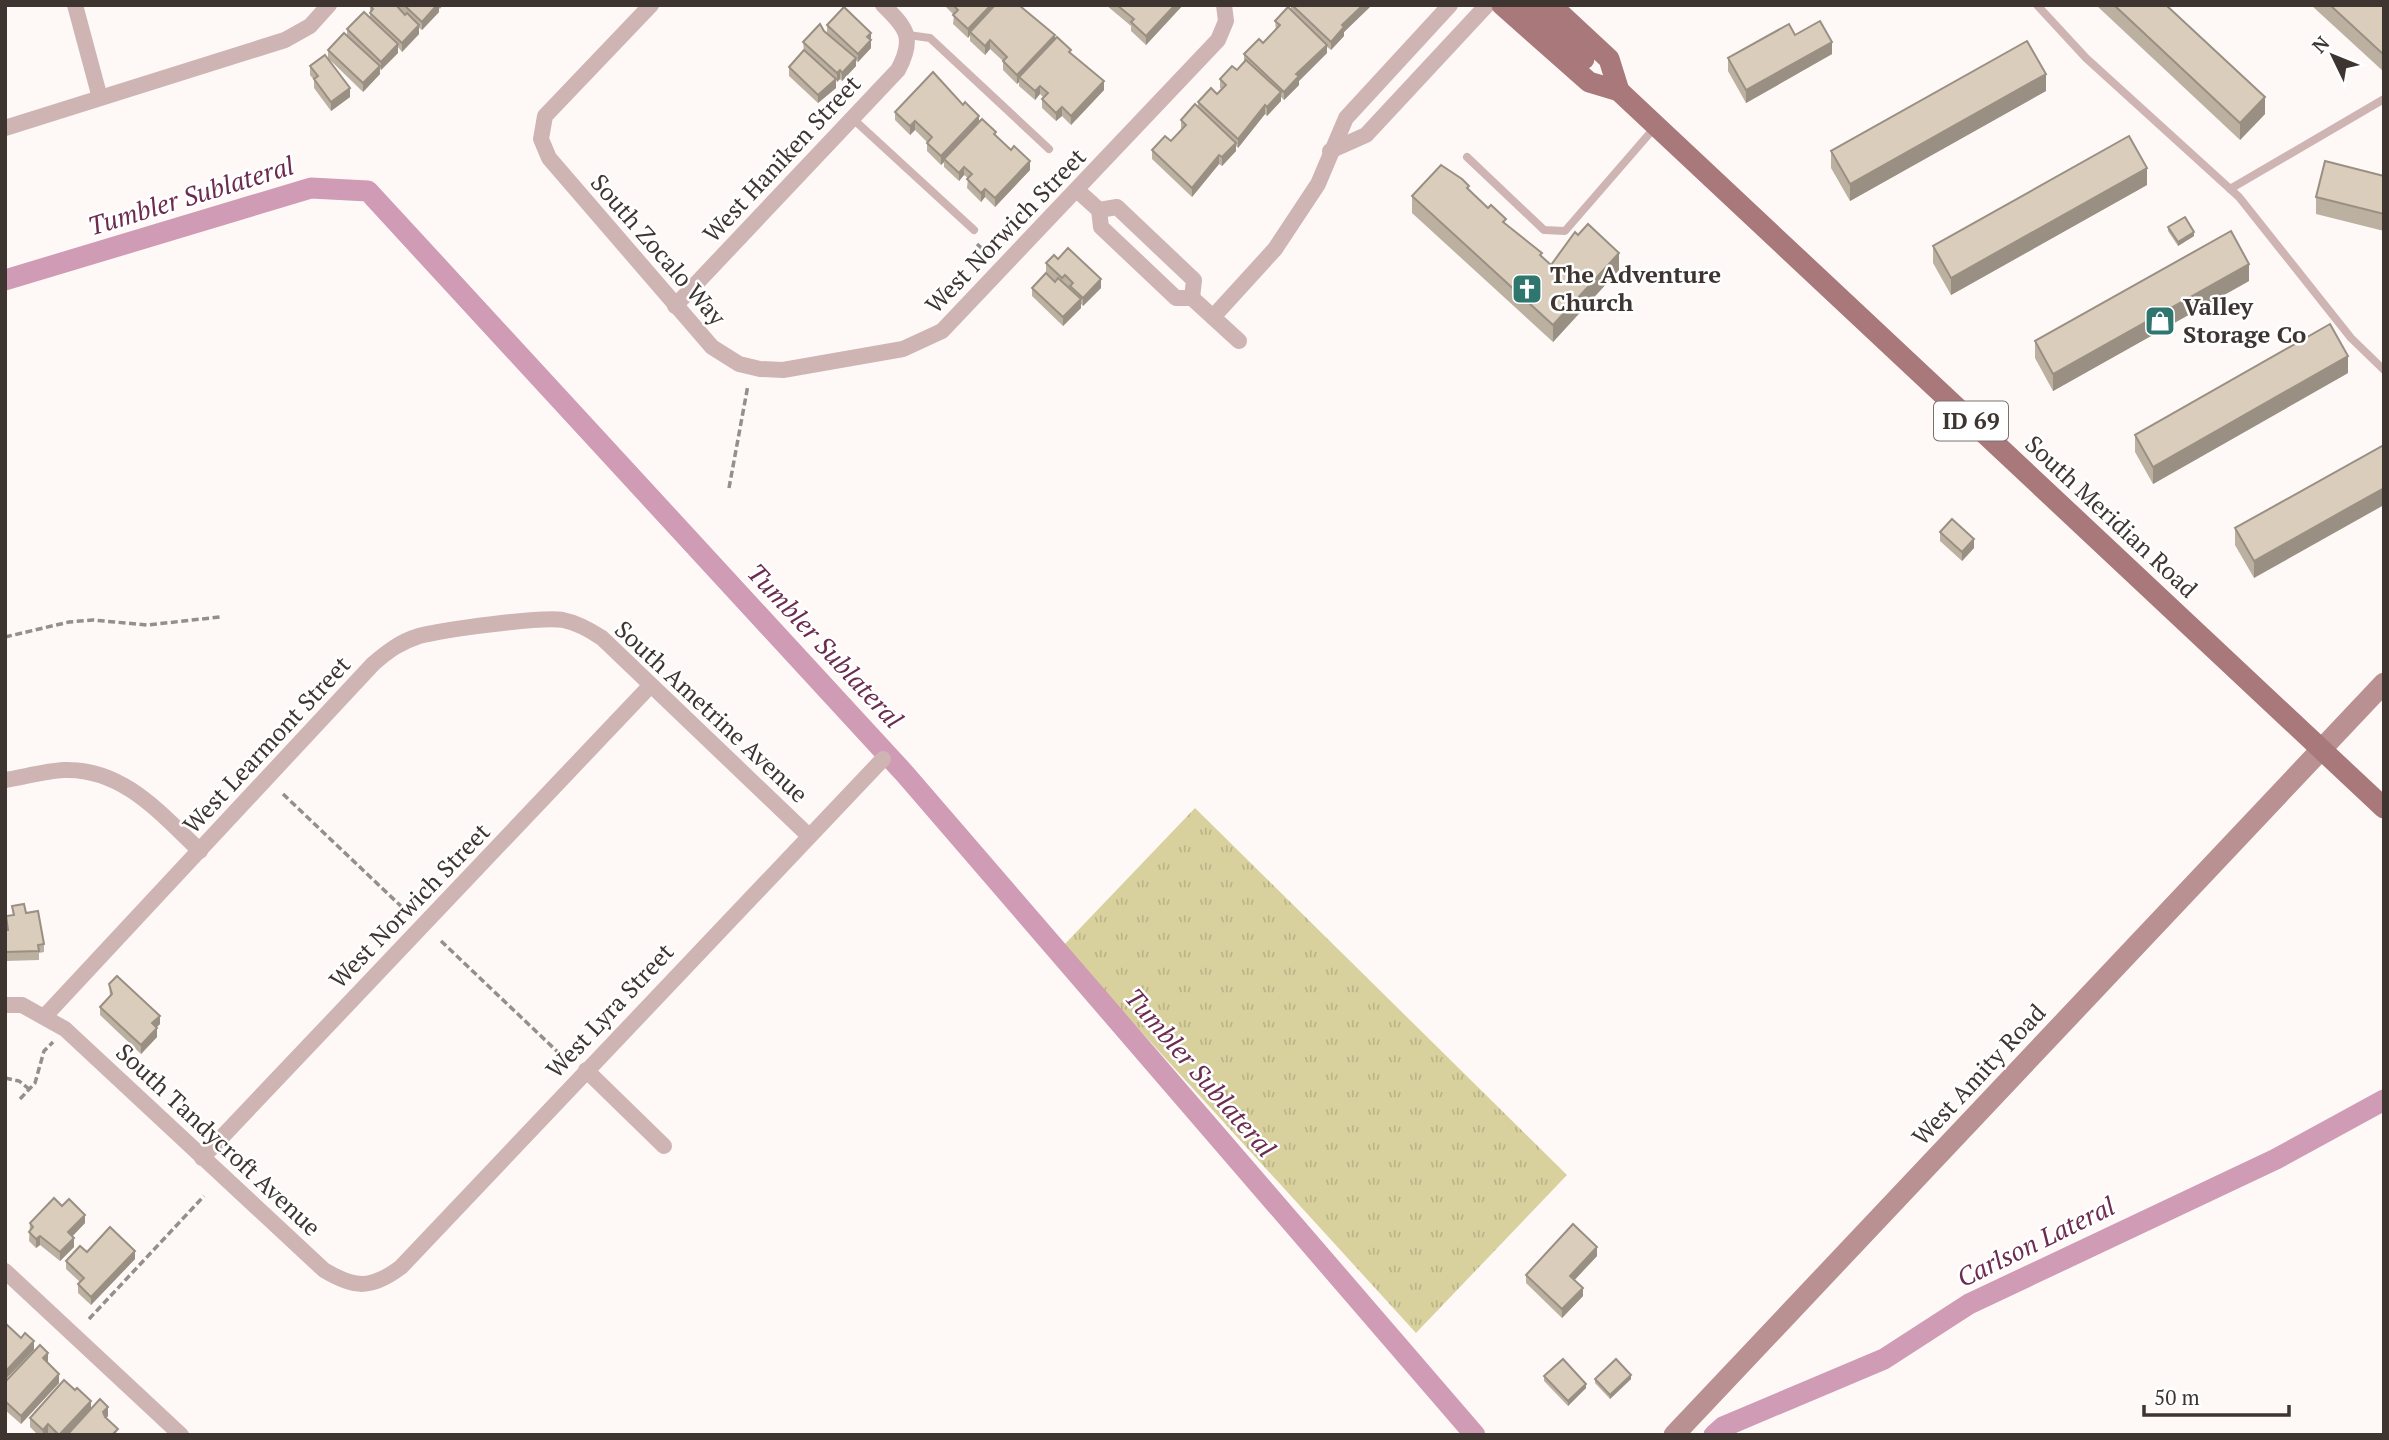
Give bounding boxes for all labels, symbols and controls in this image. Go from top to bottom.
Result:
north arrow [2298,21,2368,91]
text: N [2306,30,2335,58]
street label: West Haniken Street [695,68,867,249]
street label: West Norwich Street [918,141,1093,320]
water label: Tumbler Sublateral [84,147,299,243]
street label: South Zocalo Way [584,167,734,332]
place label: The Adventure Church [1550,258,1721,318]
church icon: The Adventure Church [1510,272,1544,306]
place label: Valley Storage Co [2183,290,2306,350]
shop icon: Valley Storage Co [2143,304,2177,338]
road number: ID 69 [1934,402,2008,440]
street label: South Meridian Road [2019,428,2205,604]
water label: Tumbler Sublateral [740,556,912,736]
street label: South Ametrine Avenue [608,613,815,809]
street label: West Learmont Street [176,649,357,840]
street label: West Norwich Street [322,816,497,995]
street label: West Lyra Street [538,936,680,1085]
water label: Tumbler Sublateral [1118,981,1284,1165]
street label: West Amity Road [1904,997,2052,1152]
street label: South Tandycroft Avenue [110,1036,328,1243]
water label: Carlson Lateral [1951,1188,2121,1294]
scale bar [2144,1374,2289,1418]
text: 50 m [2154,1383,2200,1411]

